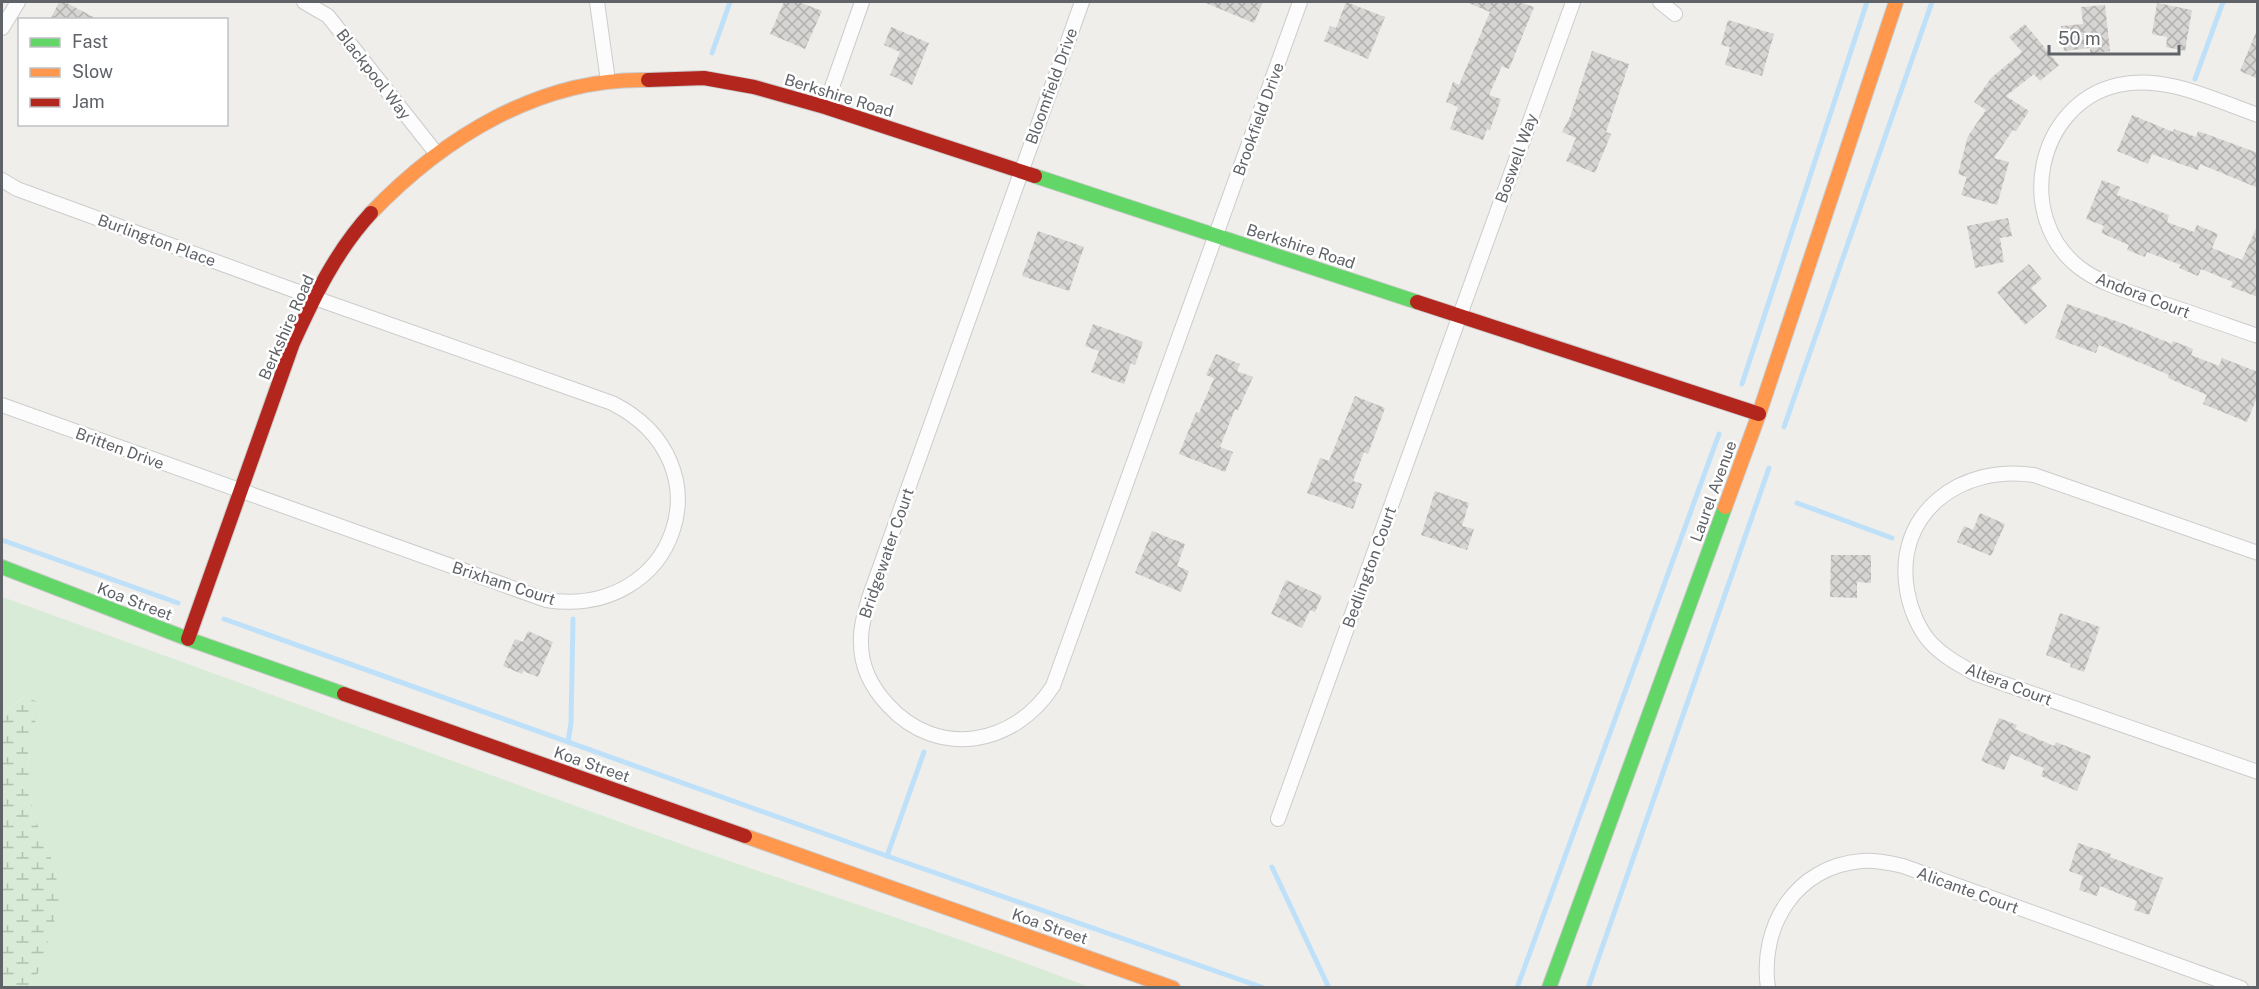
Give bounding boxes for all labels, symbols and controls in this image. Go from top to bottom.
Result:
legend [18,18,228,126]
scale bar [2049,18,2180,56]
street label: Blackpool Way [332,25,415,124]
street label: Bloomfield Drive [1022,25,1081,147]
text: 50 m [2058,28,2101,49]
text: Fast [72,31,108,52]
street label: Brookfield Drive [1229,60,1288,178]
text: Slow [72,61,113,82]
street label: Berkshire Road [782,70,896,121]
text: Jam [72,91,105,112]
street label: Boswell Way [1491,110,1542,206]
street label: Burlington Place [95,210,218,271]
street label: Berkshire Road [1244,220,1358,273]
street label: Andora Court [2093,269,2193,322]
street label: Berkshire Road [255,272,318,383]
street label: Britten Drive [73,424,167,473]
street label: Laurel Avenue [1686,438,1741,544]
street label: Bridgewater Court [855,485,918,621]
street label: Bedlington Court [1339,504,1400,630]
street label: Brixham Court [450,558,558,609]
street label: Koa Street [95,578,175,624]
street label: Altera Court [1963,659,2055,710]
street label: Koa Street [551,743,632,786]
street label: Alicante Court [1914,863,2021,918]
street label: Koa Street [1009,905,1090,948]

